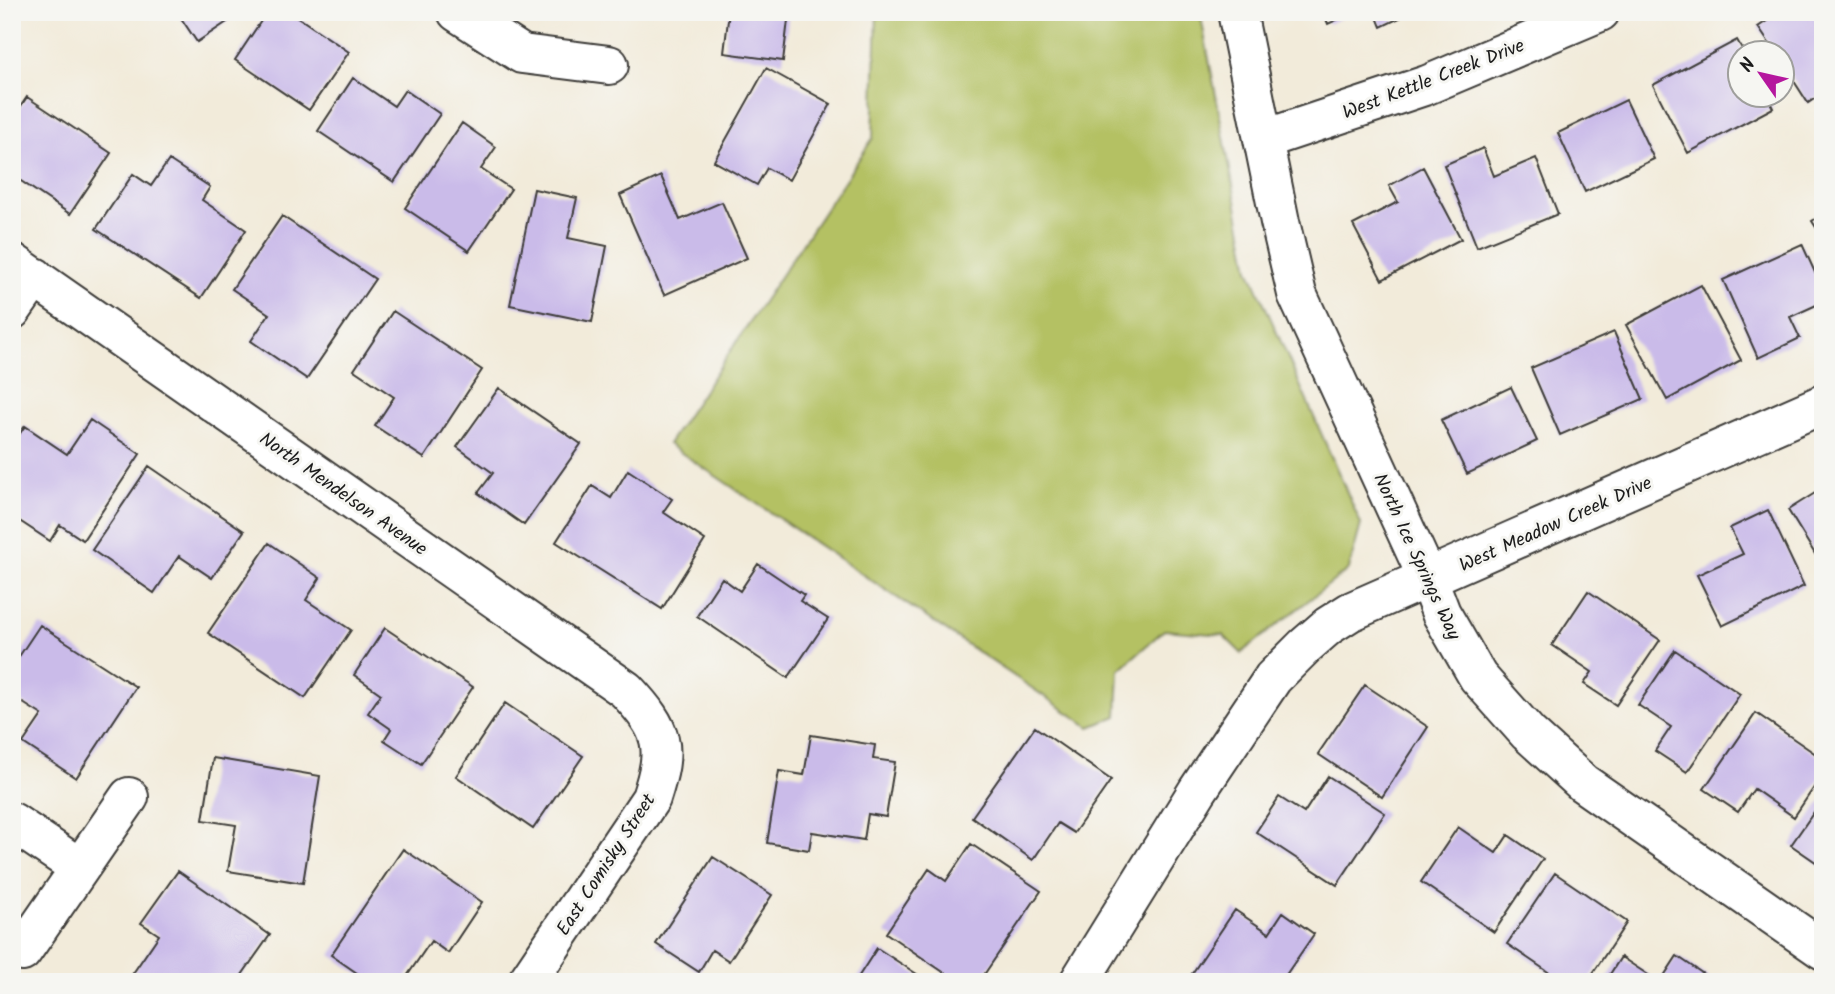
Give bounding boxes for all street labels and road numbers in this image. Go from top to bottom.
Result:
street label: West Kettle Creek Drive [1338,31,1529,128]
street label: North Mendelson Avenue [252,425,434,564]
street label: North Ice Springs Way [1364,468,1468,646]
street label: West Meadow Creek Drive [1455,469,1657,581]
street label: East Comisky Street [549,787,664,942]

